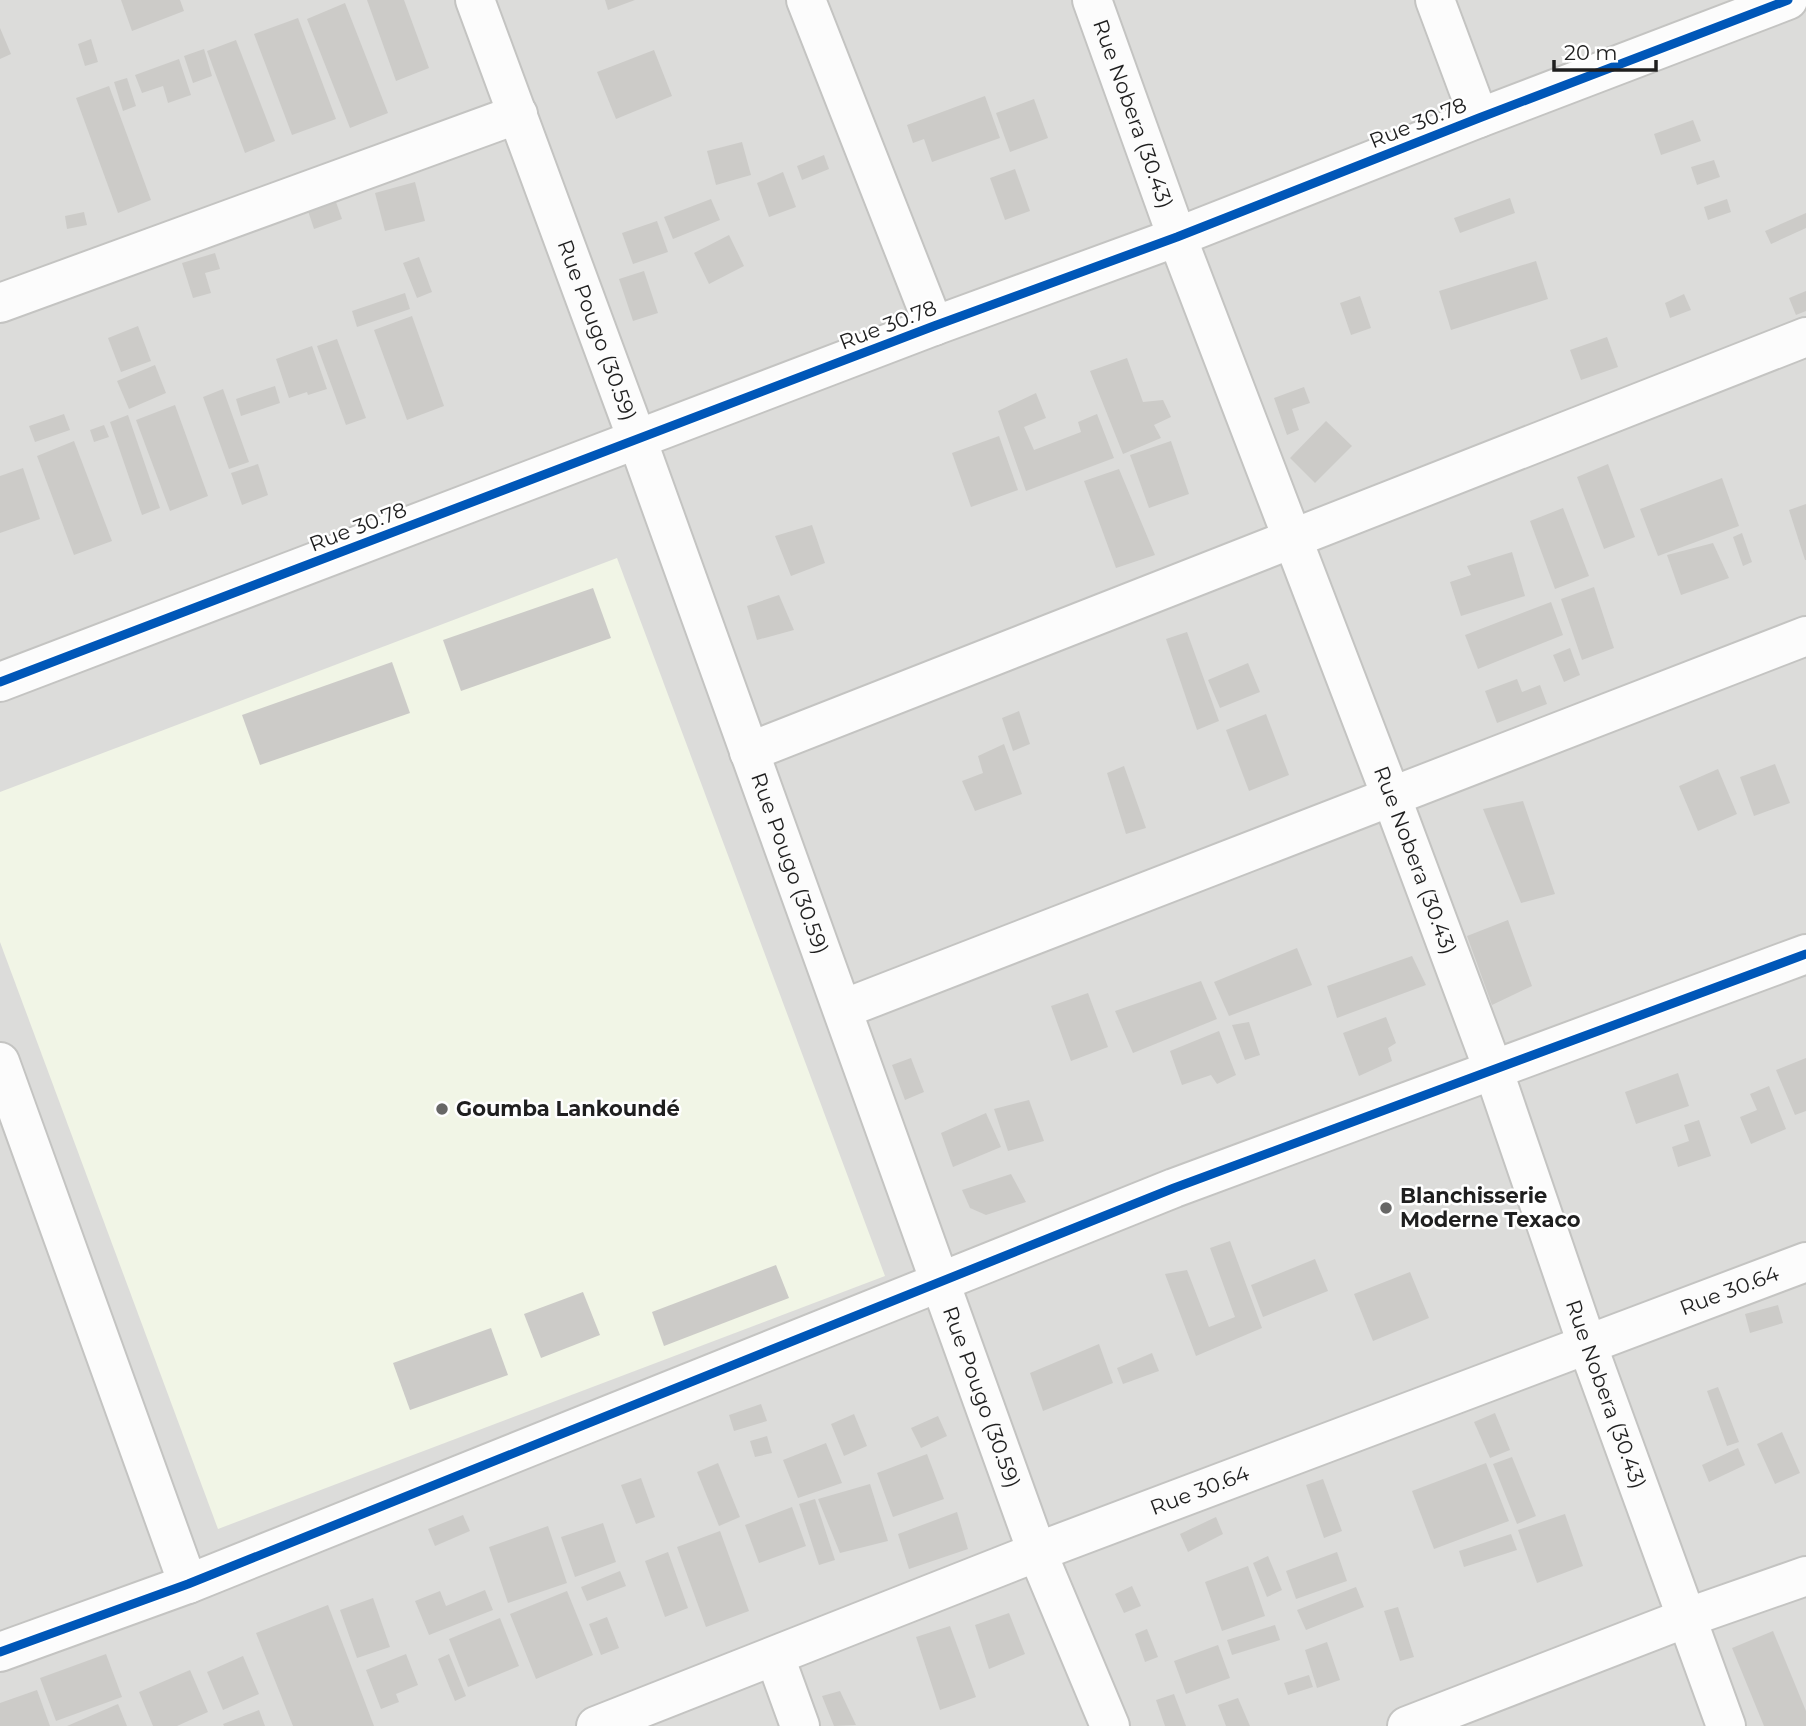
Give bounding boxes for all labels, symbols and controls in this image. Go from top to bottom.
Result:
street label: Rue Nobera (30.43) [1088,16,1179,212]
scale bar [1554,28,1656,72]
text: 20 m [1564,40,1618,65]
street label: Rue 30.78 [1366,92,1470,153]
street label: Rue Pougo (30.59) [553,236,642,424]
street label: Rue 30.78 [835,294,940,355]
street label: Rue 30.78 [305,496,410,557]
street label: Rue Nobera (30.43) [1369,762,1462,958]
street label: Rue Pougo (30.59) [746,769,834,958]
place label: Goumba Lankoundé [456,1096,680,1121]
marker: Goumba Lankoundé [434,1101,450,1117]
place label: Blanchisserie Moderne Texaco [1400,1183,1581,1232]
marker: Blanchisserie Moderne Texaco [1378,1200,1394,1216]
street label: Rue 30.64 [1676,1260,1782,1320]
street label: Rue Nobera (30.43) [1561,1296,1652,1492]
street label: Rue Pougo (30.59) [938,1303,1026,1491]
street label: Rue 30.64 [1147,1460,1253,1520]

